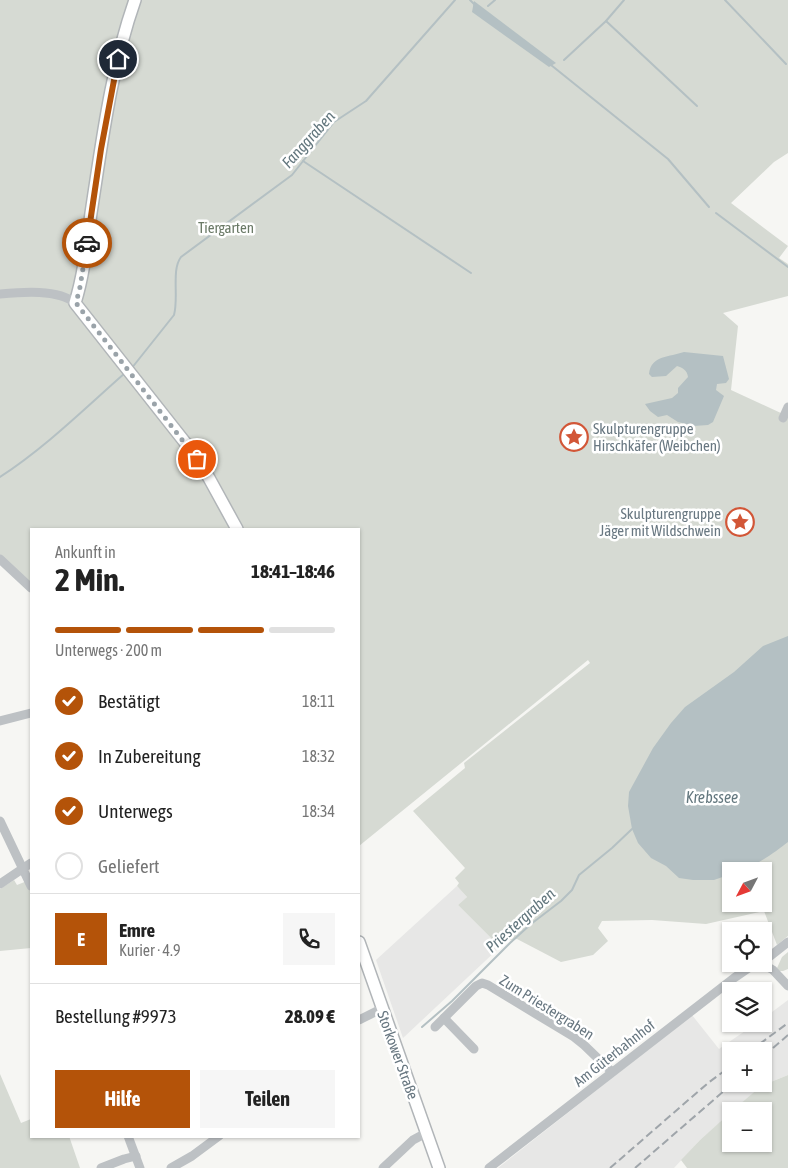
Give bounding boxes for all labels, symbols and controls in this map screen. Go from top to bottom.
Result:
pin [97,38,139,80]
icon: home [104,45,132,73]
water label: Fanggraben [278,107,339,172]
courier [62,218,112,268]
park label: Tiergarten [198,219,254,236]
icon: car [73,229,101,257]
place label: Skulpturengruppe Hirschkäfer (Weibchen) [593,420,721,454]
place icon: Skulpturengruppe Hirschkäfer (Weibchen) [559,422,589,452]
pin [176,438,218,480]
icon: bag [183,445,211,473]
place label: Skulpturengruppe Jäger mit Wildschwein [599,505,721,539]
place icon: Skulpturengruppe Jäger mit Wildschwein [725,507,755,537]
text: Ankunft in [55,543,116,561]
text: 18:41–18:46 [251,560,335,582]
text: 2 Min. [55,561,124,598]
text: Unterwegs · 200 m [55,641,162,659]
icon: check [55,687,83,715]
text: Bestätigt [98,690,160,712]
text: 18:11 [302,692,335,710]
icon: check [55,742,83,770]
text: In Zubereitung [98,745,201,767]
text: 18:32 [302,747,335,765]
water label: Krebssee [686,788,738,806]
icon: check [55,797,83,825]
text: Unterwegs [98,800,173,822]
text: 18:34 [302,802,335,820]
text: Geliefert [98,855,159,877]
north arrow [722,862,772,912]
map controls [722,862,772,1152]
water label: Priestergraben [482,884,559,957]
button: phone [283,913,335,965]
text: Emre [119,919,155,941]
button: locate [722,922,772,972]
text: E [77,928,85,950]
text: Kurier · 4.9 [119,941,181,959]
street label: Zum Priestergraben [497,971,597,1043]
button: layers [722,982,772,1032]
text: Bestellung #9973 [55,1005,177,1027]
text: 28.09 € [285,1005,335,1027]
street label: Storkower Straße [374,1008,422,1102]
street label: Am Güterbahnhof [570,1016,658,1090]
button: + [722,1042,772,1092]
button: Hilfe [55,1070,190,1128]
button: Teilen [200,1070,335,1128]
button: − [722,1102,772,1152]

